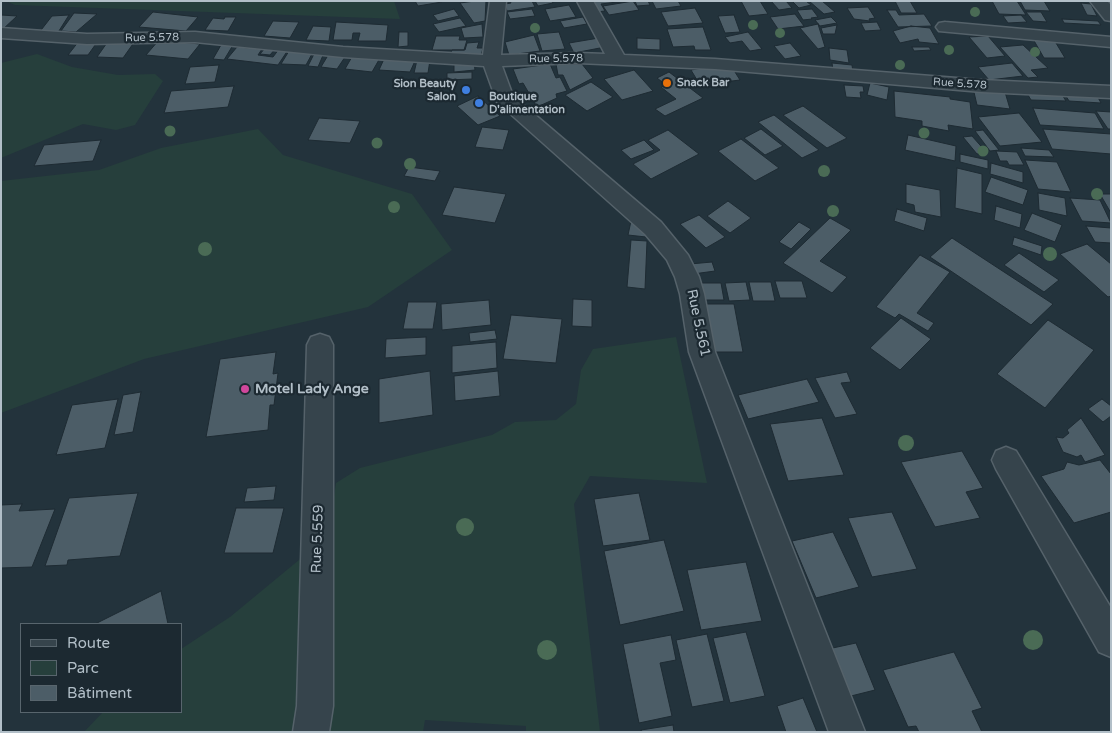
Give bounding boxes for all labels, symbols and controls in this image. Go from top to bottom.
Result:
street label: Rue 5.578 [125,31,179,45]
street label: Rue 5.578 [529,52,583,66]
place label: Snack Bar [677,76,729,90]
street label: Rue 5.578 [933,76,987,92]
place label: Sion Beauty Salon [394,77,456,103]
marker: Snack Bar [661,77,673,89]
marker: Sion Beauty Salon [460,84,472,96]
place label: Boutique D'alimentation [489,90,565,116]
marker: Boutique D'alimentation [473,97,485,109]
street label: Rue 5.561 [683,288,713,358]
place label: Motel Lady Ange [255,381,369,397]
marker: Motel Lady Ange [239,383,251,395]
street label: Rue 5.559 [308,504,328,574]
legend [20,623,182,713]
text: Route [67,634,110,652]
text: Parc [67,659,99,677]
text: Bâtiment [67,684,132,702]

